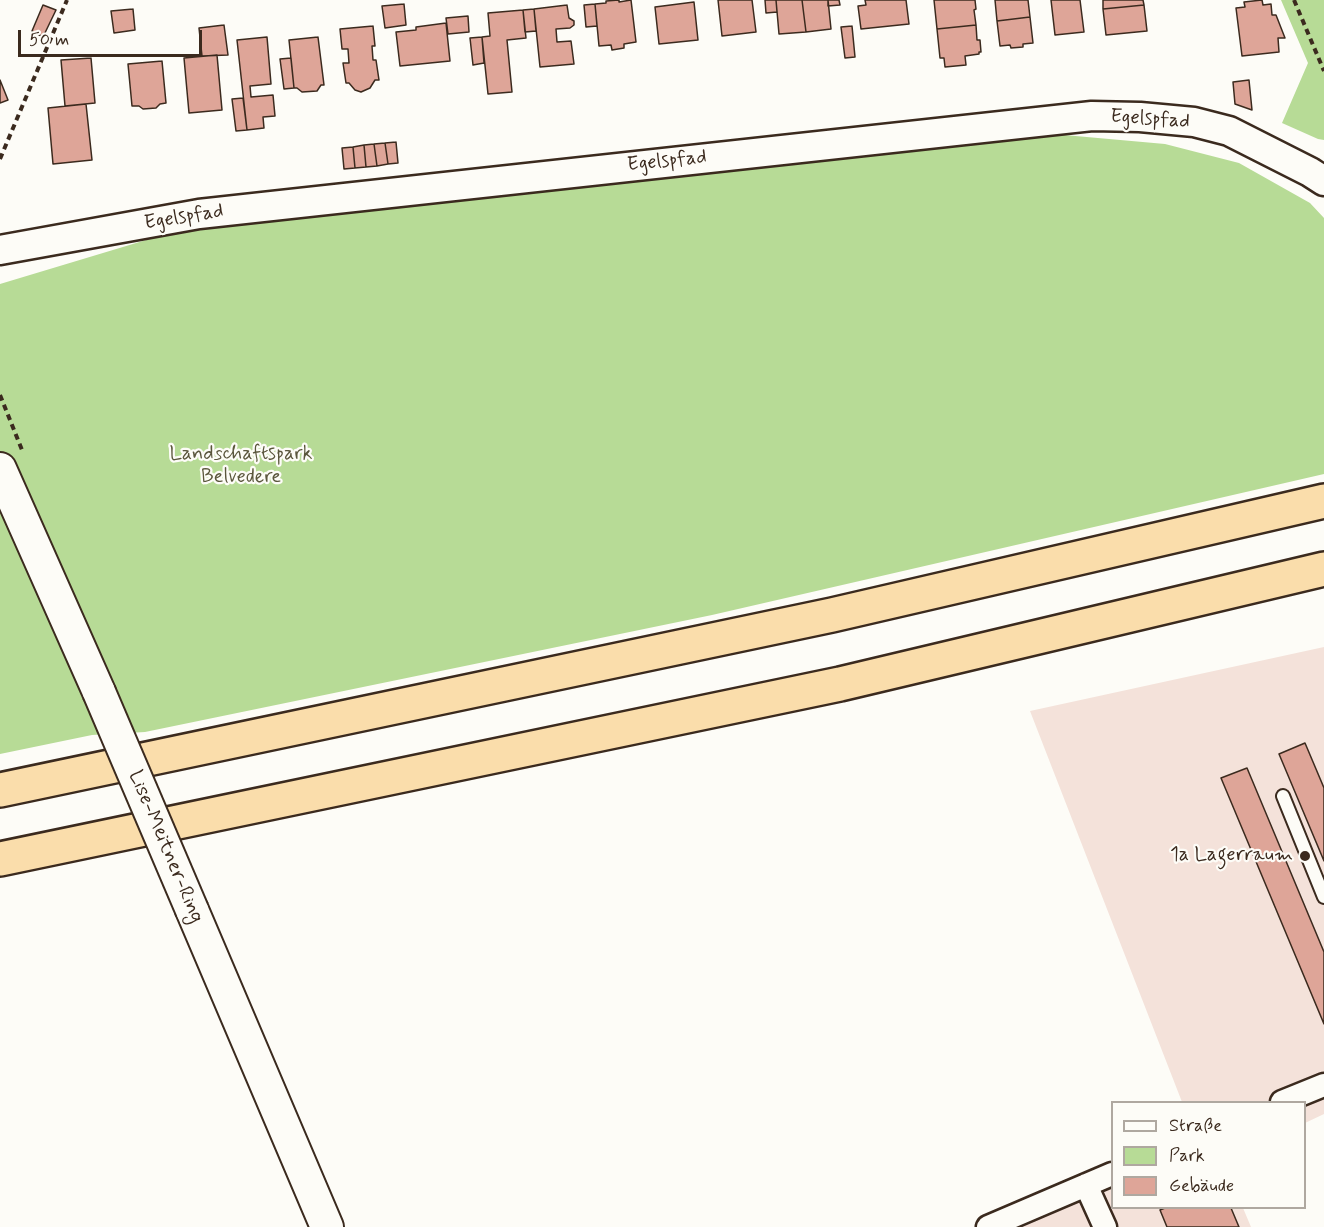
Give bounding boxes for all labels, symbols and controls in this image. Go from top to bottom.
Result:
scale bar [21,18,206,56]
text: 50 m [29,28,69,52]
street label: Egelspfad [1109,105,1191,135]
street label: Egelspfad [626,146,708,178]
street label: Egelspfad [143,200,225,236]
park label: Landschaftspark Belvedere [169,443,313,490]
street label: Lise-Meitner-Ring [122,767,208,927]
place label: 1a Lagerraum [1170,844,1293,868]
marker: 1a Lagerraum [1298,849,1312,863]
legend [1111,1101,1306,1209]
text: Straße [1169,1114,1222,1138]
text: Park [1169,1144,1205,1168]
text: Gebäude [1169,1174,1234,1198]

